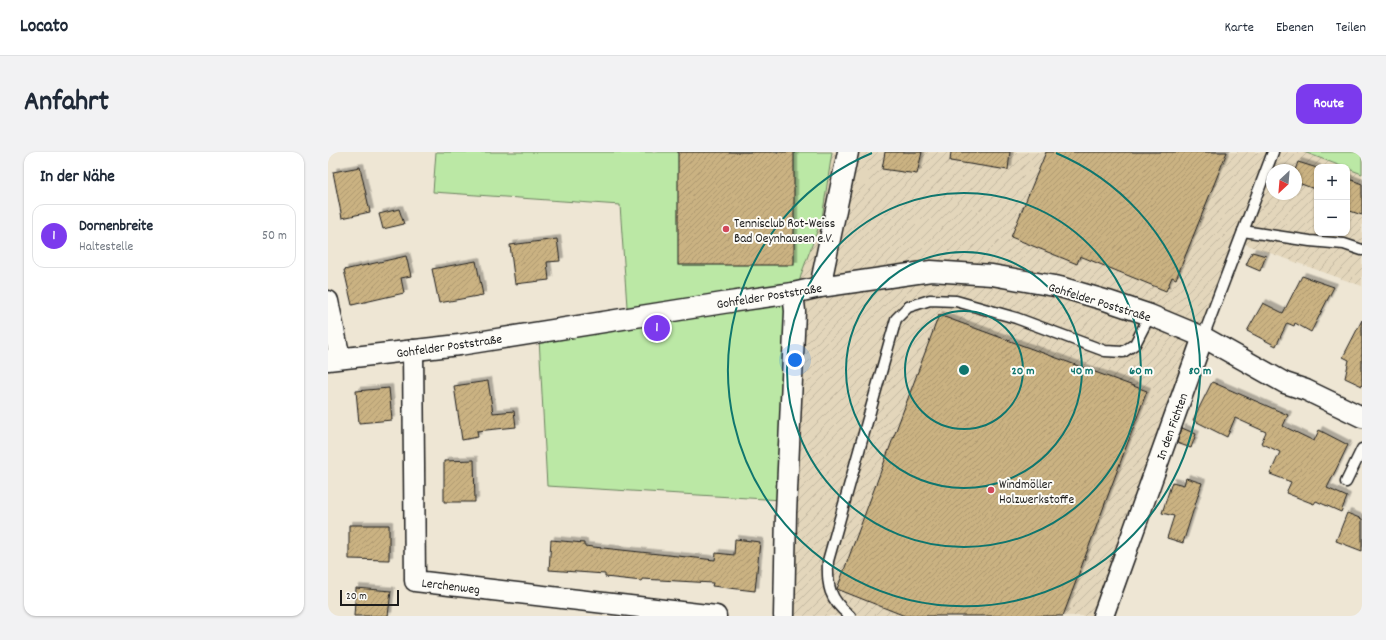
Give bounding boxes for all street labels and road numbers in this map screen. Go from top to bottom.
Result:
street label: Gohfelder Poststraße [1046,279,1153,328]
street label: Gohfelder Poststraße [715,280,824,315]
street label: Gohfelder Poststraße [395,331,504,364]
street label: In den Fichten [1153,391,1194,463]
street label: Lerchenweg [420,574,481,601]

